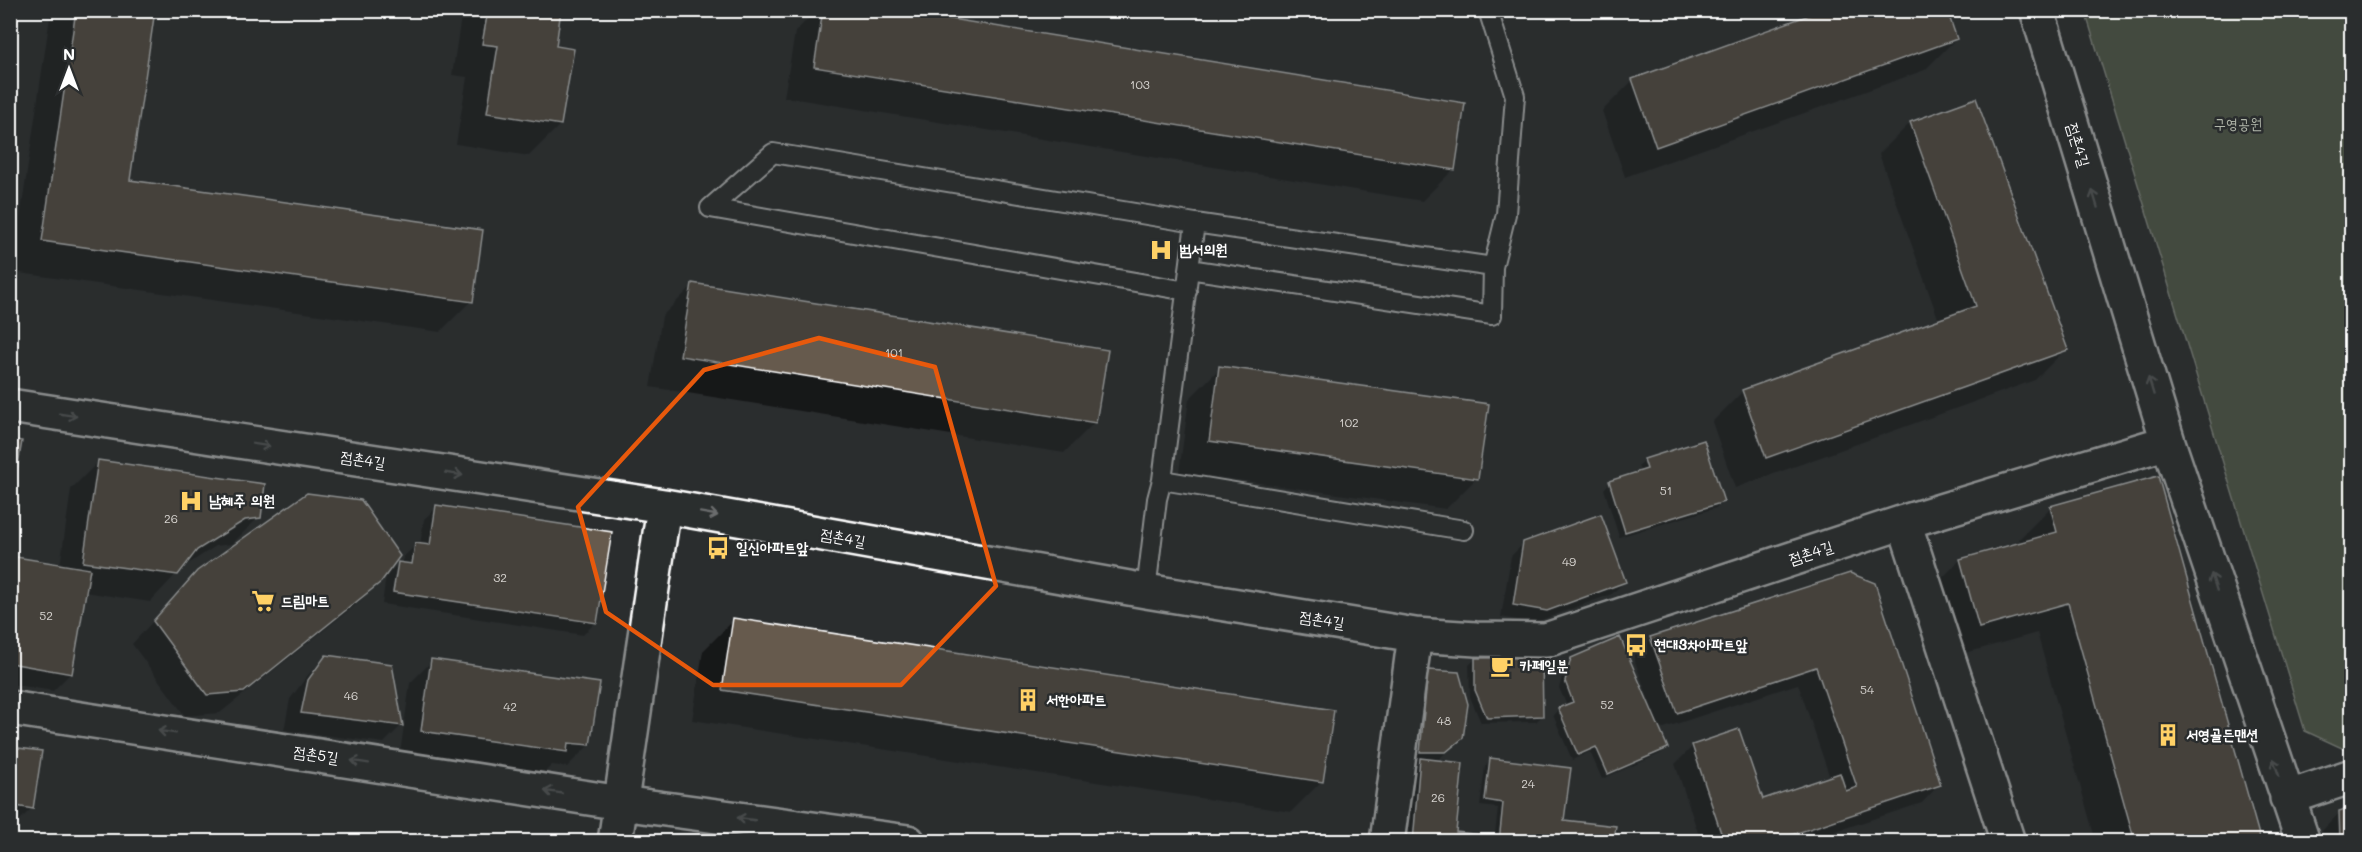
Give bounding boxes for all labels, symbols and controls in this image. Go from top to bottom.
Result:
north arrow [39,39,99,99]
text: N [63,43,75,64]
house number: 103 [1130,76,1150,92]
park label: 구영공원 [2214,113,2262,133]
street label: 점촌4길 [2063,120,2095,169]
one-way arrow [2089,190,2100,209]
hospital icon: 범서의원 [1148,237,1174,263]
place label: 범서의원 [1179,239,1227,259]
house number: 101 [885,344,903,360]
one-way arrow [2145,377,2156,396]
one-way arrow [58,410,78,421]
house number: 102 [1339,414,1359,430]
one-way arrow [251,439,270,450]
street label: 점촌4길 [339,446,387,472]
one-way arrow [443,469,463,480]
house number: 51 [1660,482,1672,498]
hospital icon: 남혜주 의원 [178,488,204,514]
place label: 남혜주 의원 [209,490,275,510]
one-way arrow [698,509,718,520]
house number: 26 [164,510,178,526]
street label: 점촌4길 [819,523,867,551]
bus stop icon: 일신아파트앞 [705,535,731,561]
street label: 점촌4길 [1786,536,1835,569]
place label: 일신아파트앞 [736,537,808,557]
house number: 49 [1562,553,1576,569]
house number: 32 [493,569,507,585]
one-way arrow [2208,573,2219,592]
supermarket icon: 드림마트 [250,588,276,614]
place label: 드림마트 [281,590,329,610]
street label: 점촌4길 [1298,606,1346,632]
house number: 52 [39,607,53,623]
bus stop icon: 현대3차아파트앞 [1623,632,1649,658]
place label: 현대3차아파트앞 [1654,634,1748,654]
cafe icon: 카페일분 [1489,653,1515,679]
place label: 카페일분 [1519,655,1568,675]
house number: 54 [1860,681,1874,697]
house number: 46 [344,687,358,703]
building icon: 서한아파트 [1015,687,1041,713]
place label: 서한아파트 [1046,689,1106,709]
house number: 52 [1600,696,1614,712]
house number: 42 [503,698,517,714]
house number: 48 [1437,712,1451,728]
building icon: 서영골든맨션 [2155,722,2181,748]
place label: 서영골든맨션 [2186,724,2258,744]
one-way arrow [158,726,178,737]
street label: 점촌5길 [292,741,340,767]
one-way arrow [351,756,370,767]
one-way arrow [2270,758,2281,776]
house number: 24 [1521,775,1535,791]
one-way arrow [543,786,563,797]
house number: 26 [1431,789,1445,805]
one-way arrow [736,814,756,825]

